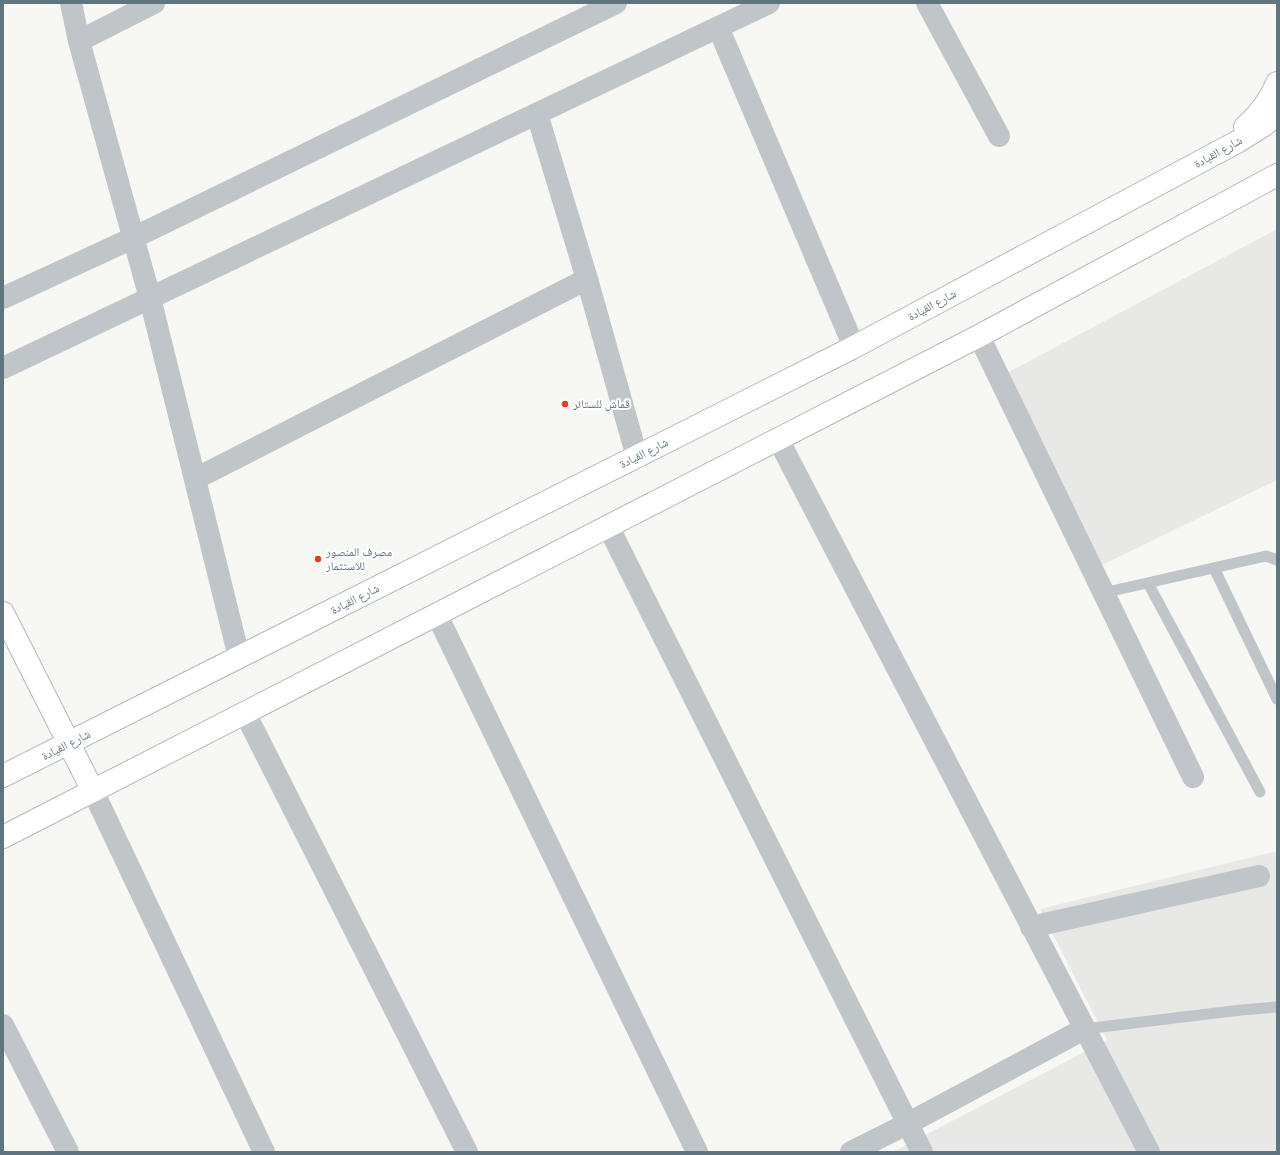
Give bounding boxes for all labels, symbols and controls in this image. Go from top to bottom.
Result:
street label: شارع القيادة [1191,133,1245,172]
street label: شارع القيادة [905,286,959,324]
place label: قماش للستائر [572,397,630,411]
marker: قماش للستائر [560,399,570,409]
street label: شارع القيادة [617,435,671,472]
place label: مصرف المنصور للاستثمار [325,545,392,573]
marker: مصرف المنصور للاستثمار [313,554,323,564]
street label: شارع القيادة [328,581,382,618]
street label: شارع القيادة [39,727,93,764]

